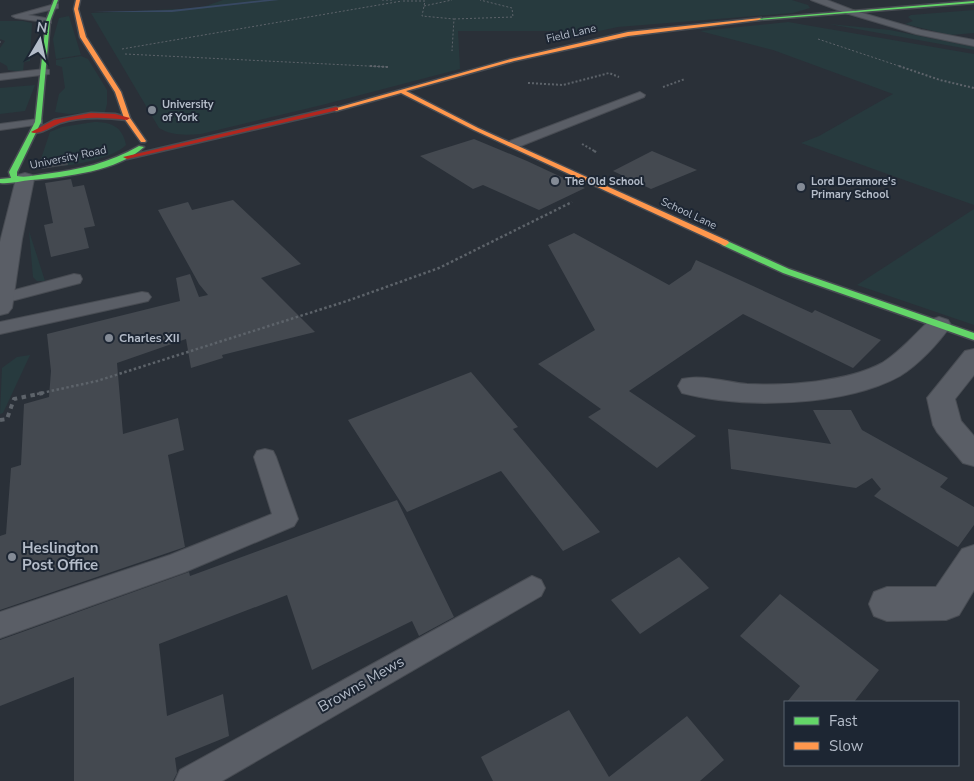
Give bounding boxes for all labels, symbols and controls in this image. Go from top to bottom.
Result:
north arrow [15,15,65,65]
text: N [35,17,49,38]
street label: Field Lane [545,20,598,47]
place label: University of York [162,97,214,125]
marker: University of York [146,104,158,116]
street label: University Road [28,142,108,173]
place label: The Old School [565,174,644,189]
place label: Lord Deramore's Primary School [811,174,896,202]
marker: The Old School [549,175,561,187]
marker: Lord Deramore's Primary School [795,181,807,193]
street label: School Lane [658,194,719,233]
place label: Charles XII [119,330,180,346]
marker: Charles XII [103,332,115,344]
place label: Heslington Post Office [22,538,99,575]
marker: Heslington Post Office [6,551,18,563]
street label: Browns Mews [314,651,408,717]
legend [784,701,959,766]
text: Fast [829,711,858,731]
text: Slow [829,736,864,756]

